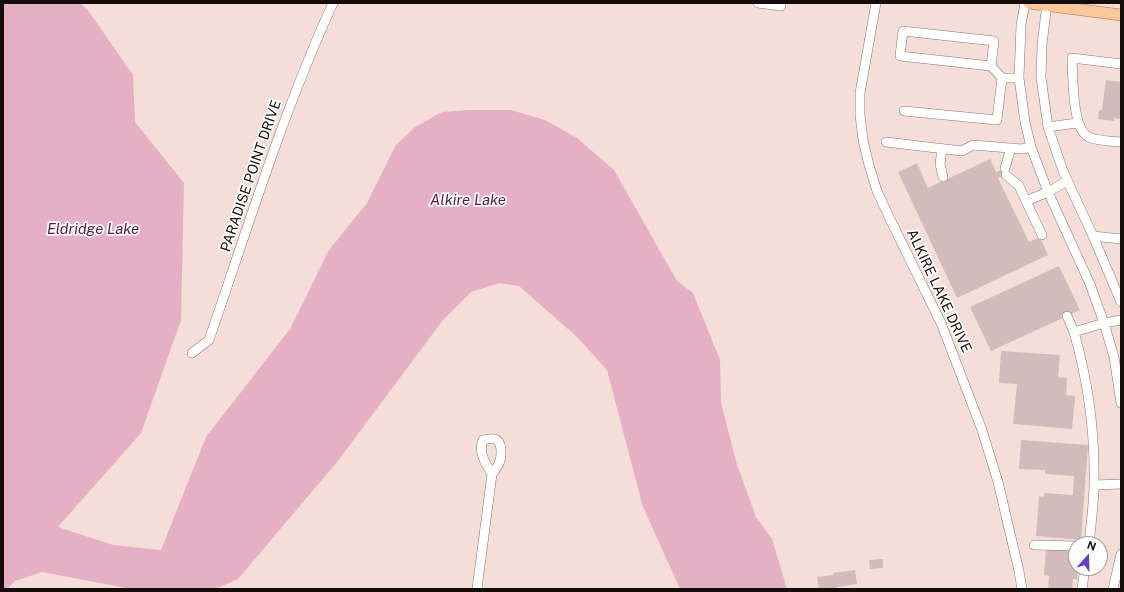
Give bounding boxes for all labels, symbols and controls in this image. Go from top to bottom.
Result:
street label: PARADISE POINT DRIVE [217,98,285,254]
water label: Alkire Lake [430,191,506,209]
water label: Eldridge Lake [47,220,139,238]
street label: ALKIRE LAKE DRIVE [903,227,975,355]
north arrow [1068,536,1108,576]
text: N [1086,539,1098,553]

